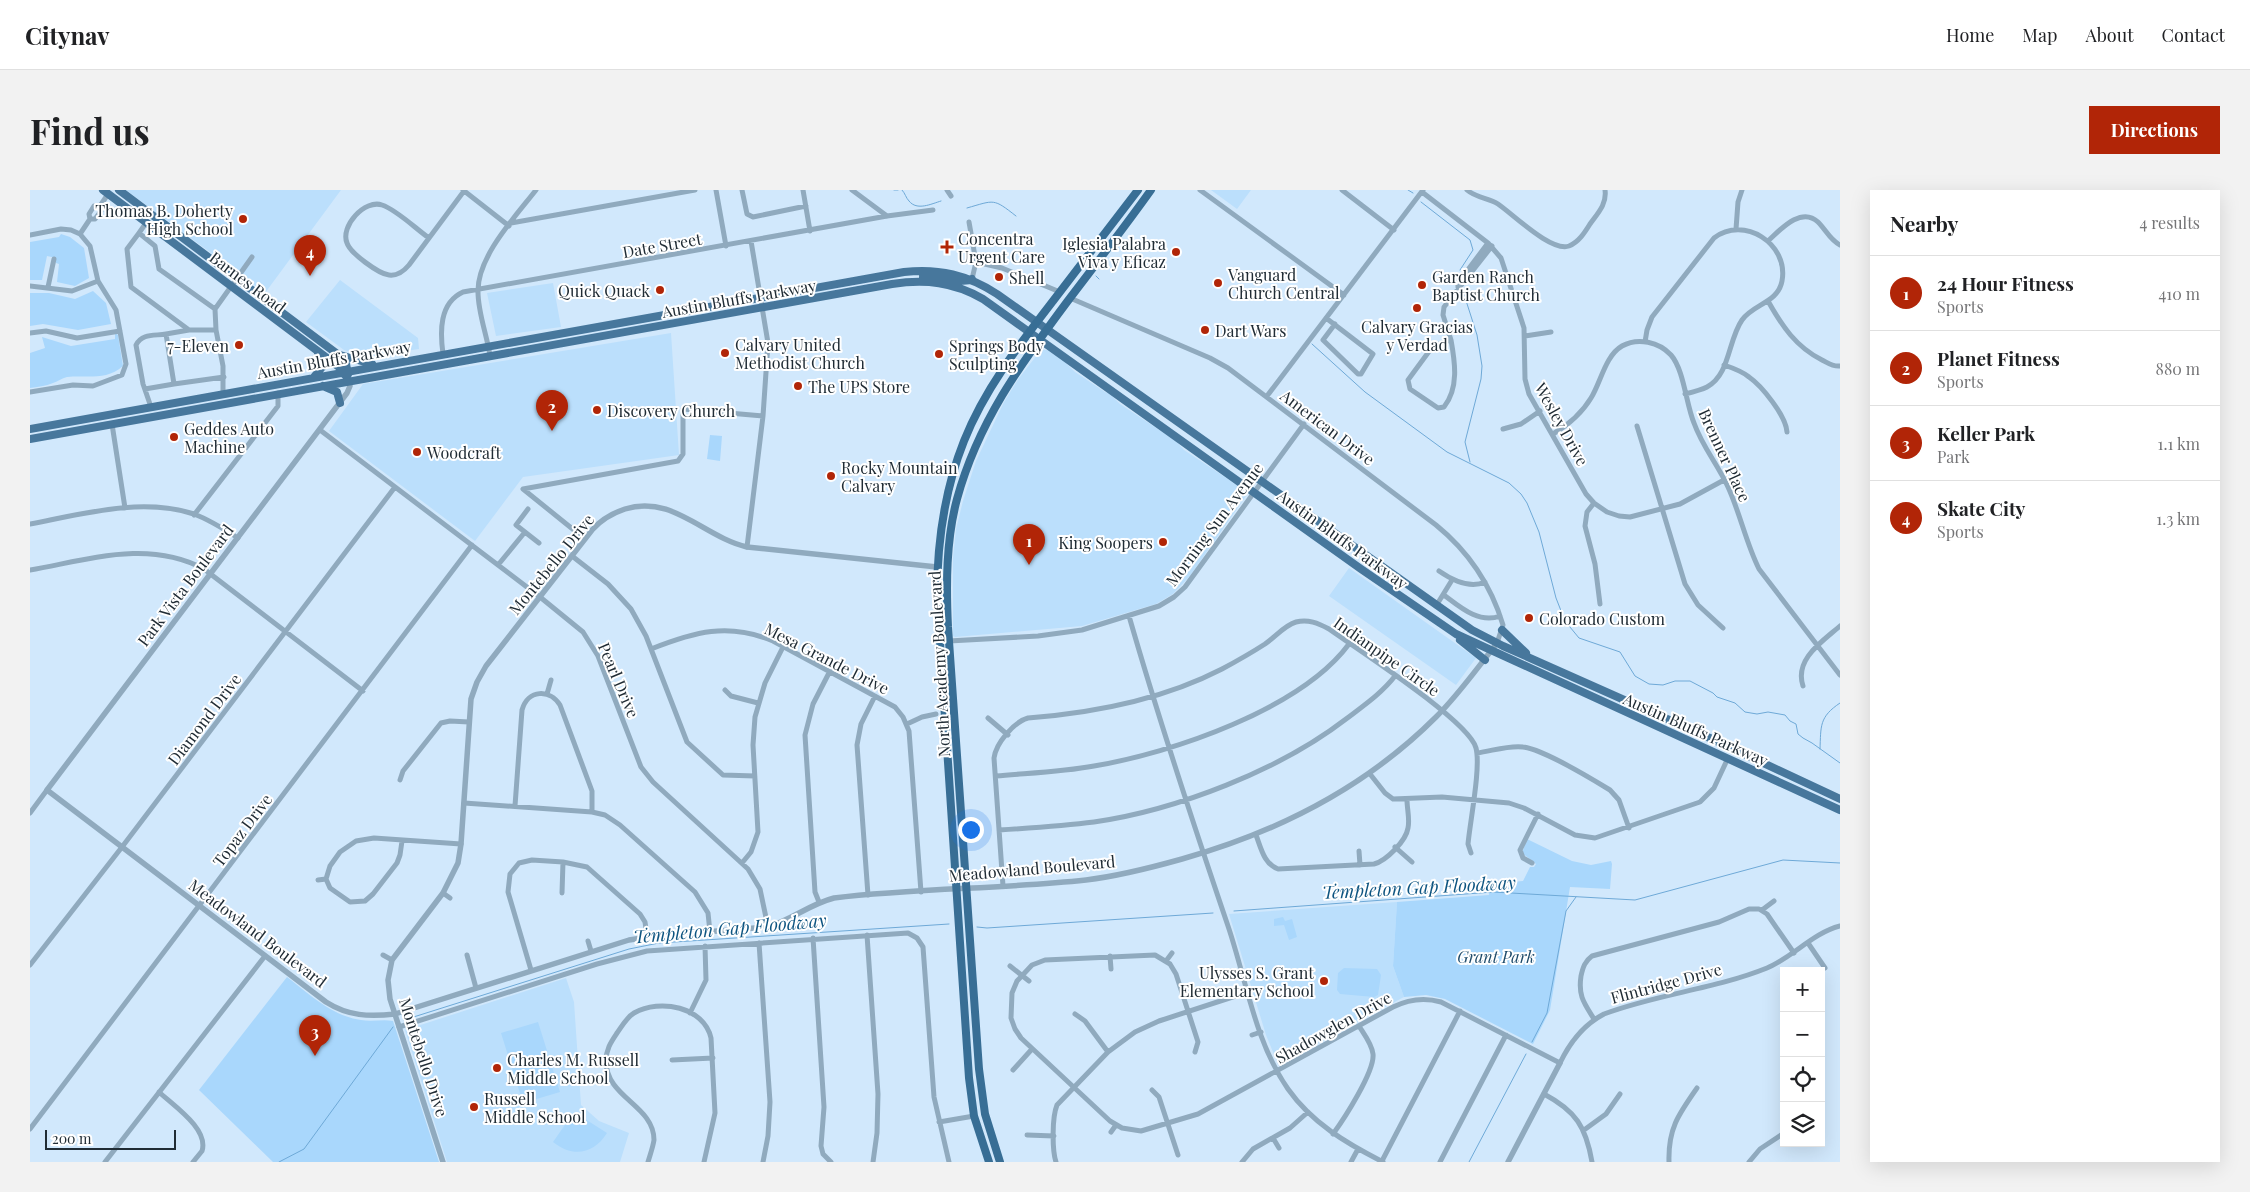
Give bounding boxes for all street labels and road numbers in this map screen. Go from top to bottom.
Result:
street label: Date Street [621,228,704,262]
street label: Barnes Road [206,246,290,318]
street label: Austin Bluffs Parkway [659,274,818,322]
street label: Austin Bluffs Parkway [254,335,413,383]
street label: Wesley Drive [1530,378,1593,469]
street label: American Drive [1276,384,1379,469]
street label: Brenner Place [1694,405,1756,505]
street label: Morning Sun Avenue [1161,458,1267,590]
street label: Austin Bluffs Parkway [1273,484,1412,593]
street label: Montebello Drive [504,509,598,619]
street label: Park Vista Boulevard [132,520,238,650]
street label: North Academy Boulevard [924,570,954,758]
street label: Indianpipe Circle [1330,612,1444,700]
street label: Mesa Grande Drive [761,618,893,698]
street label: Pearl Drive [594,639,644,721]
street label: Diamond Drive [163,669,245,769]
street label: Austin Bluffs Parkway [1619,687,1772,770]
street label: Topaz Drive [208,789,276,871]
street label: Meadowland Boulevard [948,850,1116,886]
street label: Meadowland Boulevard [185,874,331,992]
street label: Flintridge Drive [1608,958,1724,1008]
street label: Shadowglen Drive [1271,986,1395,1068]
street label: Montebello Drive [395,995,453,1119]

